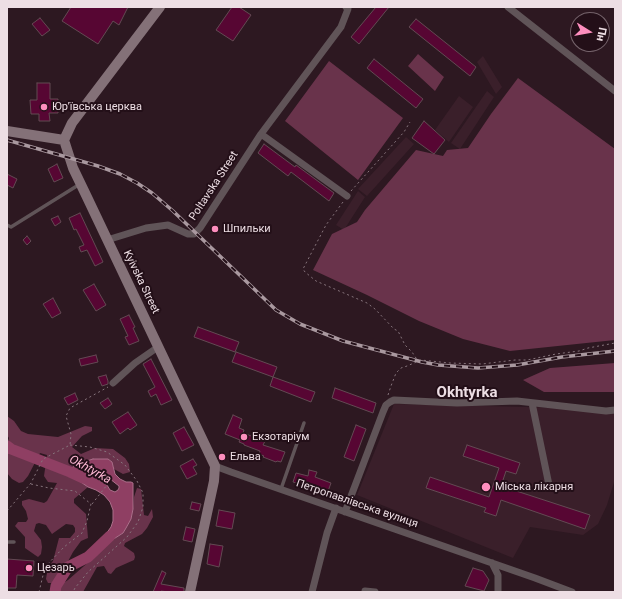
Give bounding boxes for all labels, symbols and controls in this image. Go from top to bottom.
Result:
north arrow [570,12,610,52]
text: Пн [594,26,609,42]
place label: Юр'ївська церква [52,100,142,114]
marker: Юр'ївська церква [39,102,49,112]
street label: Poltavska Street [187,149,241,223]
place label: Шпильки [223,222,271,236]
marker: Шпильки [210,224,220,234]
street label: Kyivska Street [120,248,162,316]
district label: Okhtyrka [437,384,497,402]
place label: Екзотаріум [252,430,309,444]
marker: Екзотаріум [239,432,249,442]
place label: Ельва [230,450,261,464]
marker: Ельва [217,452,227,462]
water label: Okhtyrka [66,453,114,487]
street label: Петропавлівська вулиця [294,477,420,531]
place label: Міська лікарня [495,480,573,494]
marker: Міська лікарня [480,481,492,493]
place label: Цезарь [37,561,75,575]
marker: Цезарь [24,563,34,573]

